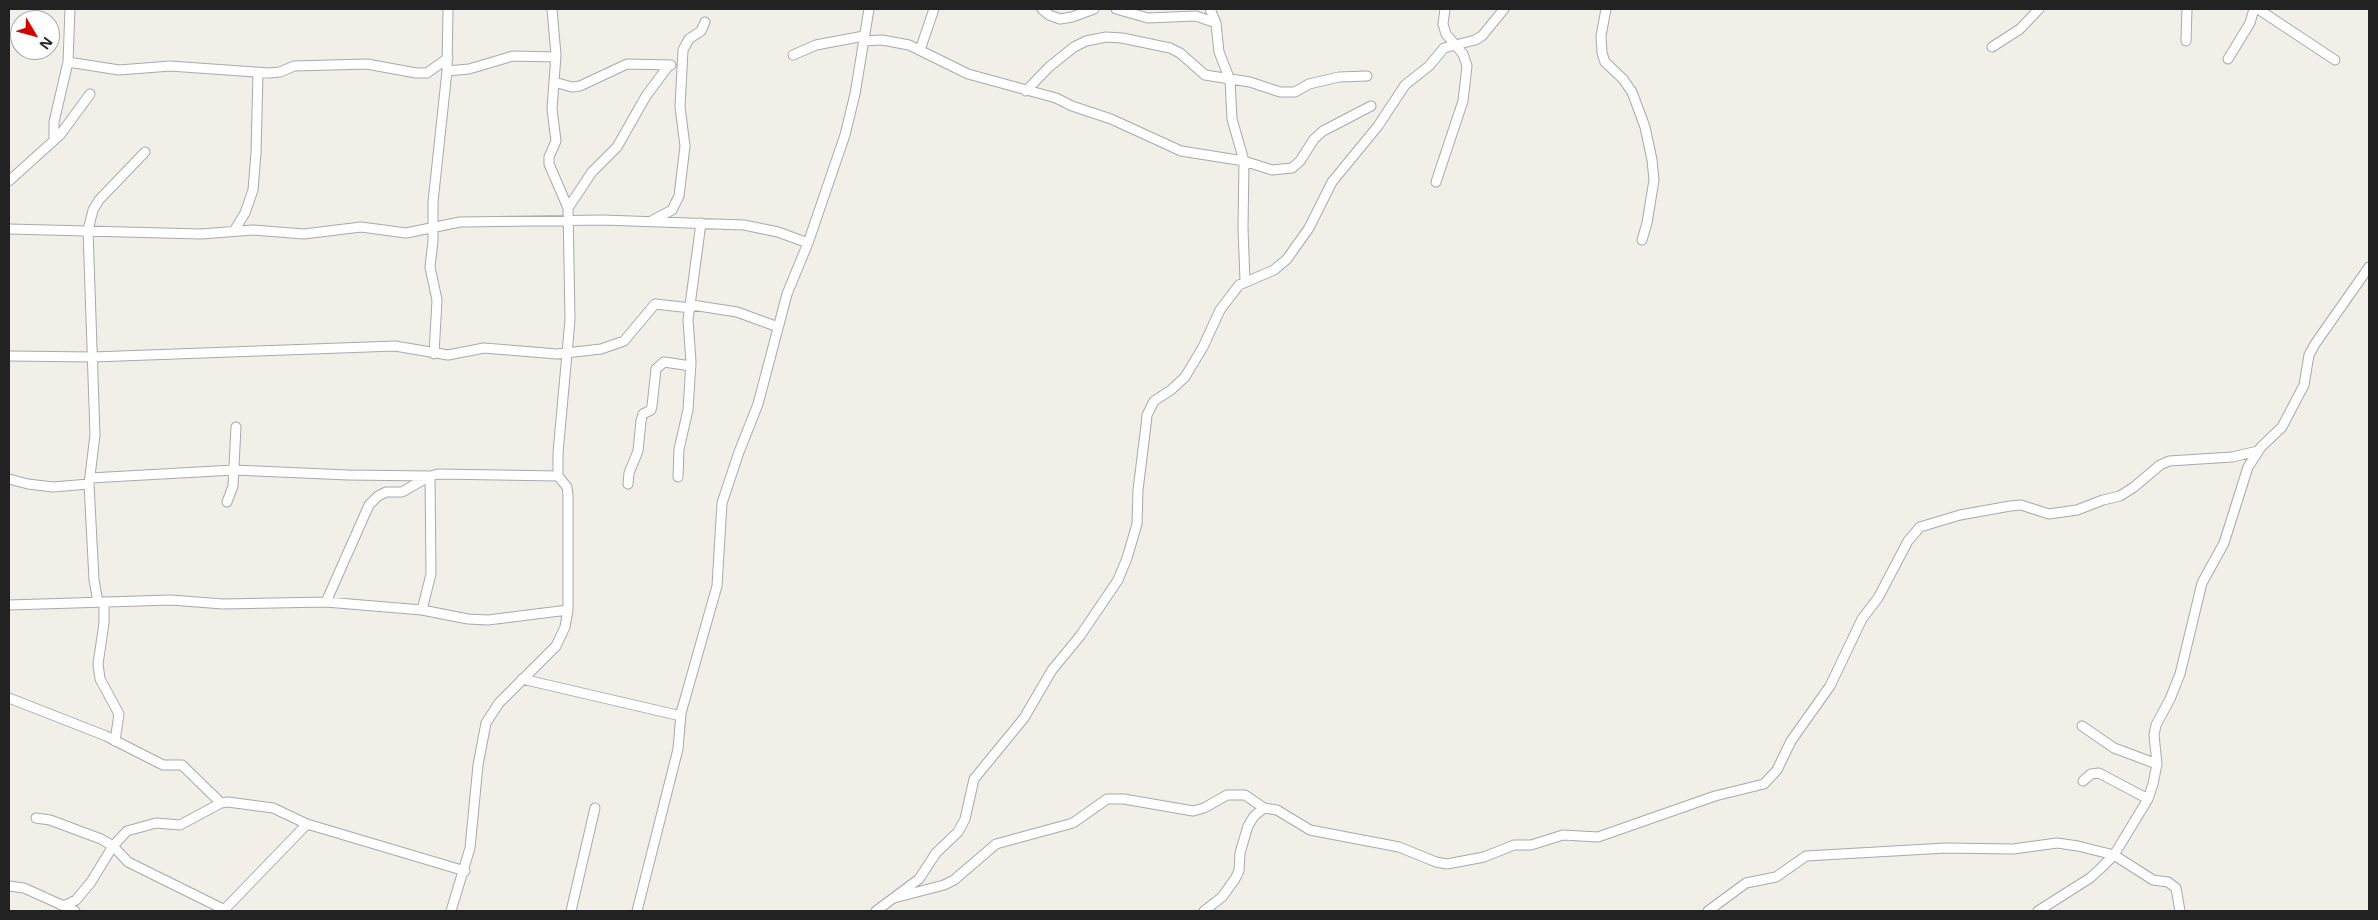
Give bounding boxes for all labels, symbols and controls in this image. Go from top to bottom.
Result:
north arrow [10,10,60,60]
text: N [36,33,58,54]

